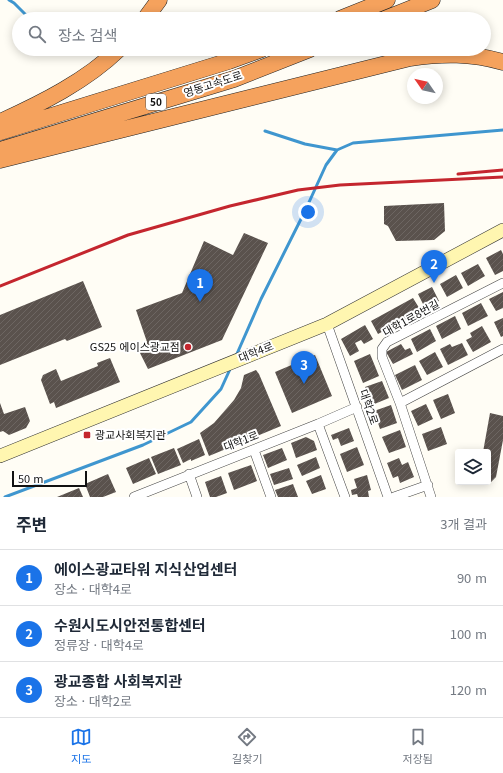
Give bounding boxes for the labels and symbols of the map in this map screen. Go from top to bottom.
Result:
street label: 영동고속도로 [181,66,244,100]
north arrow [407,68,443,104]
road number: 50 [146,94,166,110]
your location [298,202,318,222]
pin: 2 [421,250,447,283]
pin: 1 [187,269,213,302]
street label: 대학1로8번길 [379,295,442,339]
street label: 대학4로 [236,337,276,365]
place label: GS25 에이스광교점 [90,338,180,354]
marker: GS25 에이스광교점 [183,342,193,352]
pin: 3 [291,351,317,384]
street label: 대학2로 [356,387,383,427]
place label: 광교사회복지관 [95,426,166,442]
street label: 대학1로 [221,426,261,454]
marker: 광교사회복지관 [82,430,92,440]
scale bar [12,469,87,488]

